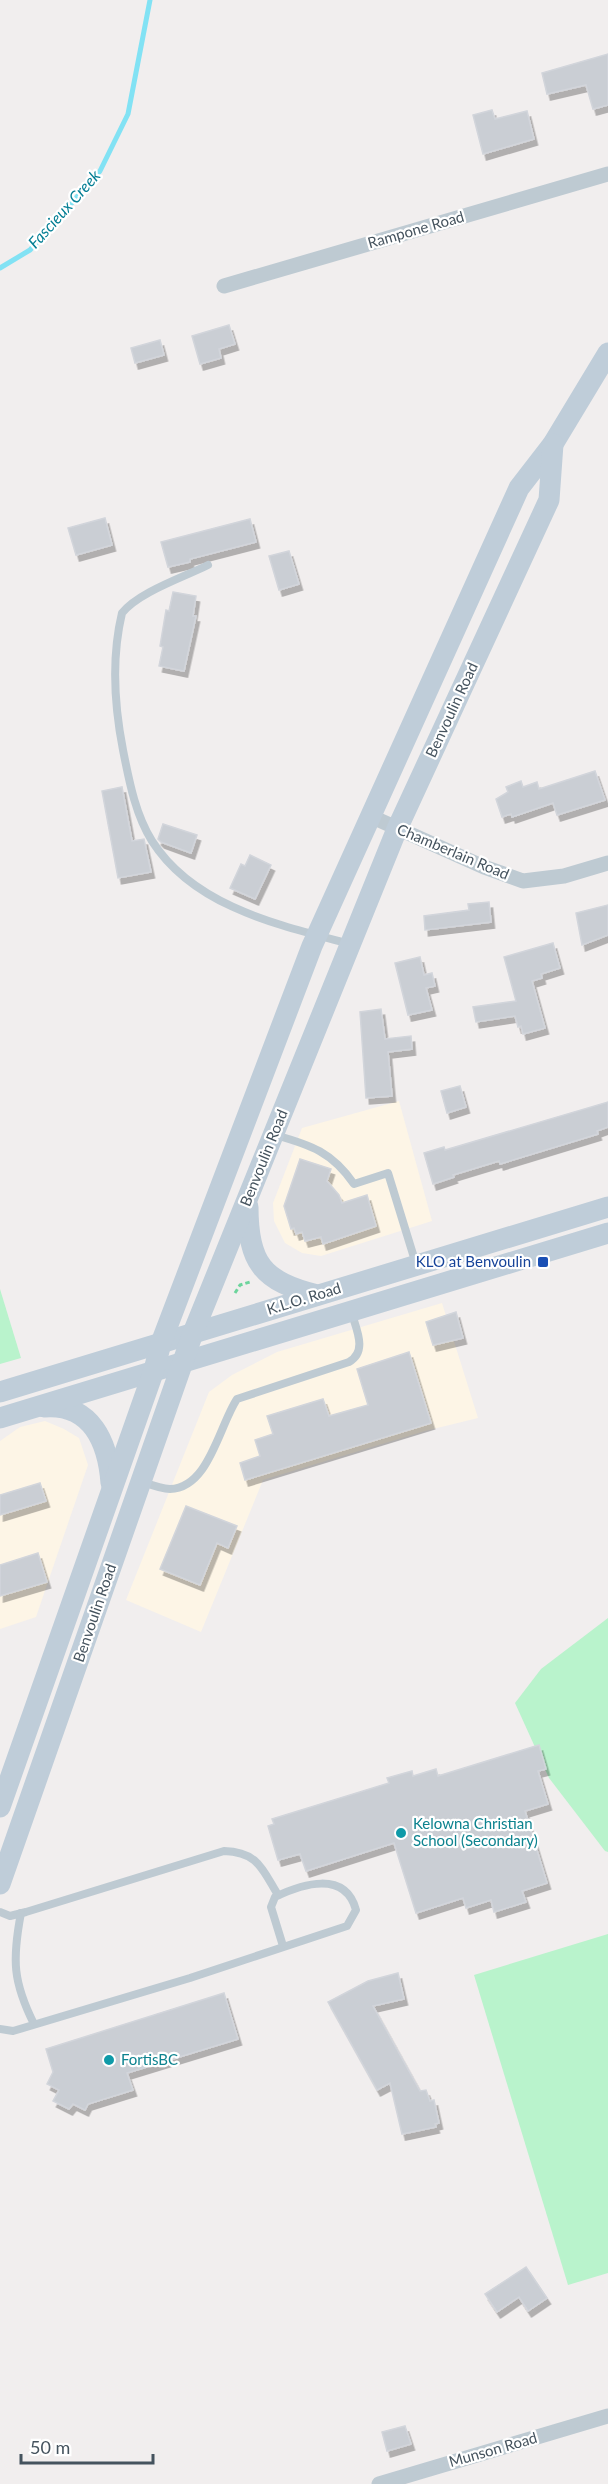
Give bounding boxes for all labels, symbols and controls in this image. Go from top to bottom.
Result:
water label: Fascieux Creek [24,165,104,252]
street label: Rampone Road [365,207,466,251]
street label: Benvoulin Road [421,659,481,760]
street label: Chamberlain Road [395,819,512,883]
street label: Benvoulin Road [235,1107,291,1209]
place label: KLO at Benvoulin [416,1252,531,1270]
marker: KLO at Benvoulin [536,1255,550,1269]
street label: K.L.O. Road [264,1278,343,1318]
street label: Benvoulin Road [69,1561,119,1664]
place label: Kelowna Christian School (Secondary) [413,1814,538,1849]
marker: Kelowna Christian School (Secondary) [394,1826,408,1840]
place label: FortisBC [121,2050,178,2068]
marker: FortisBC [102,2053,116,2067]
scale bar [21,2427,153,2465]
street label: Munson Road [446,2428,539,2470]
text: 50 m [30,2436,70,2458]

